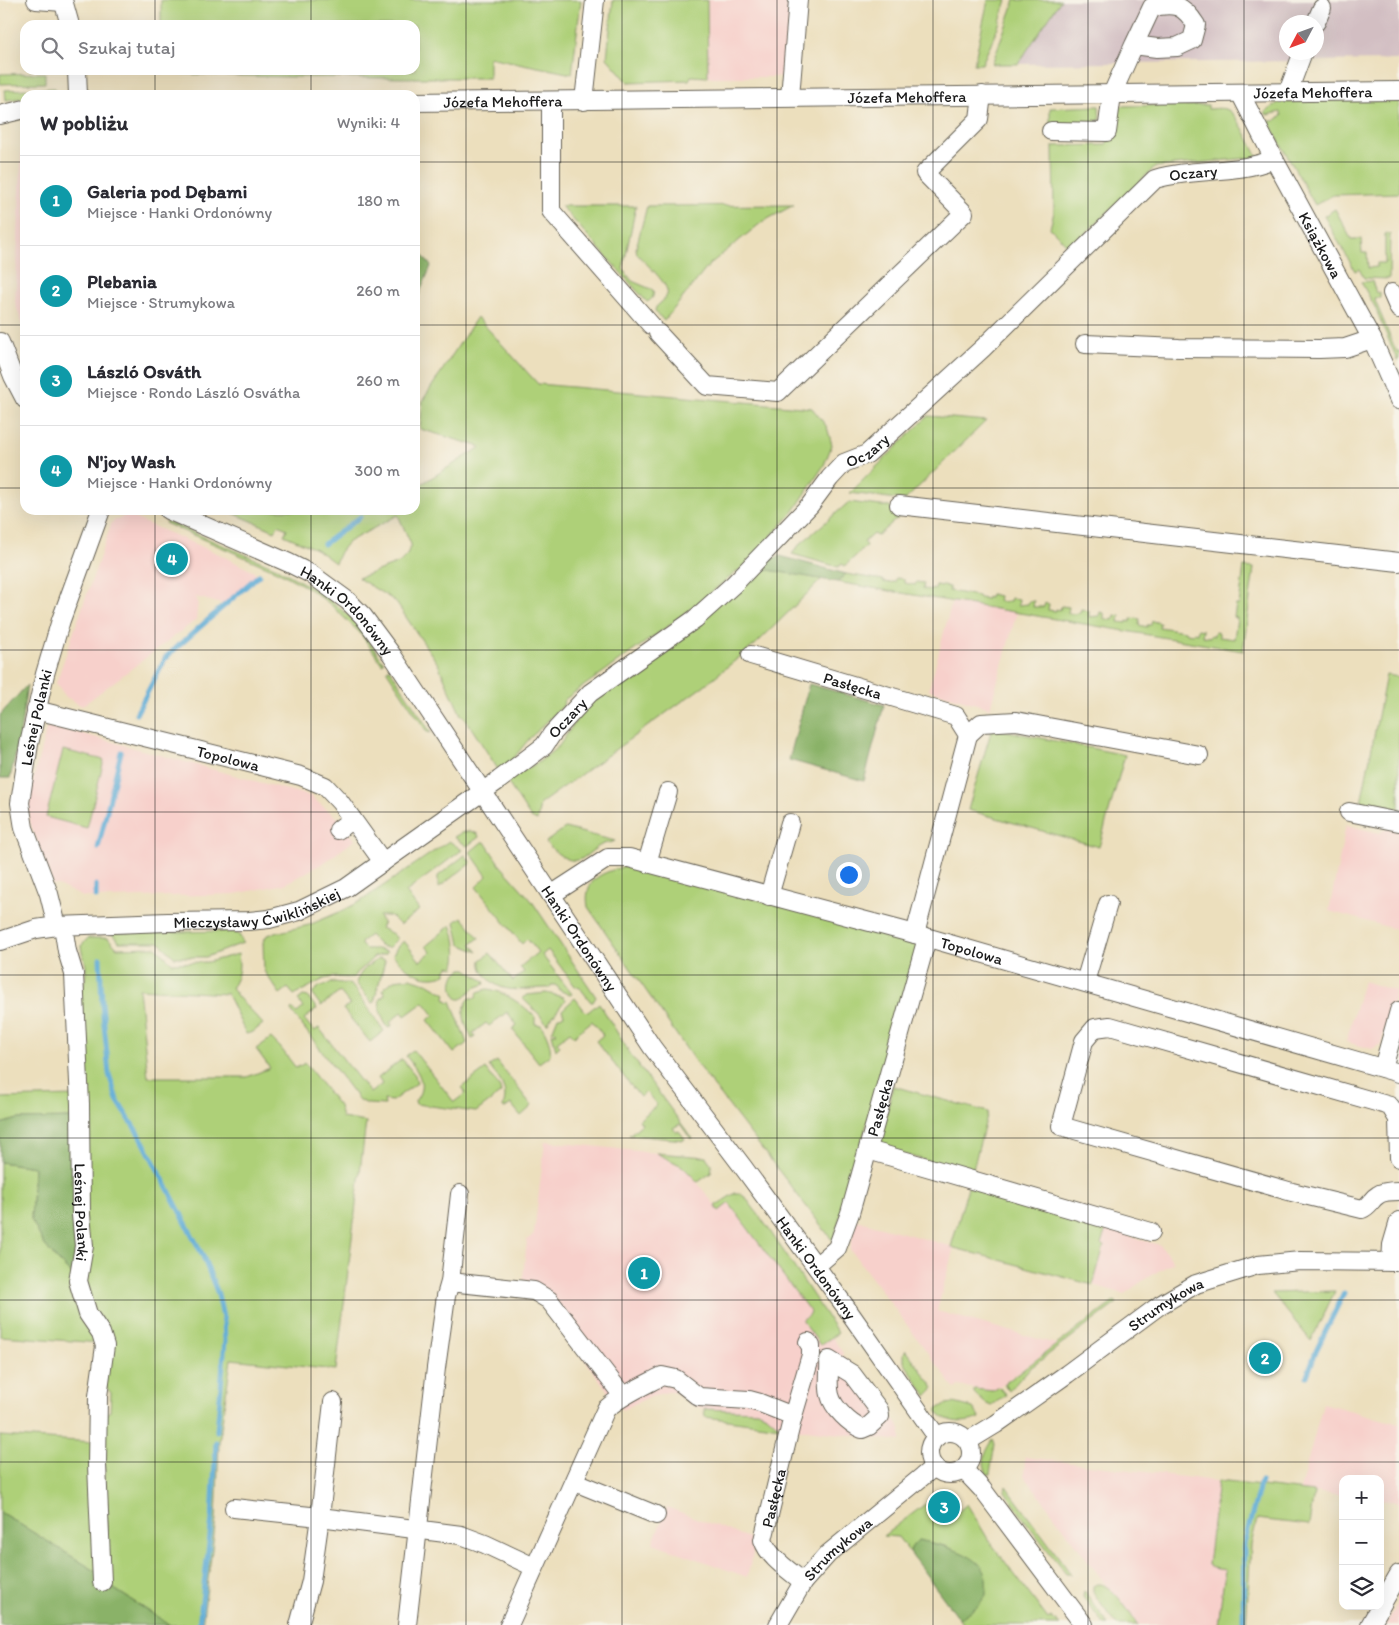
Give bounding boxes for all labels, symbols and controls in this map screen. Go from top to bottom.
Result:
north arrow [1279,15,1324,60]
search box [20,20,420,75]
icon: search [38,34,66,62]
text: Szukaj tutaj [78,36,175,59]
street label: Józefa Mehoffera [1253,82,1373,103]
street label: Józefa Mehoffera [847,87,967,107]
street label: Józefa Mehoffera [443,91,563,112]
text: W pobliżu [40,110,128,135]
text: Wyniki: 4 [337,113,400,132]
street label: Oczary [1168,161,1218,185]
text: Galeria pod Dębami [87,180,247,203]
text: 1 [52,191,60,210]
text: 180 m [357,191,400,210]
text: Miejsce · Hanki Ordonówny [87,203,272,222]
street label: Książkowa [1295,209,1346,282]
text: Plebania [87,270,157,293]
text: 2 [52,281,60,300]
text: 260 m [356,281,400,300]
text: Miejsce · Strumykowa [87,293,235,312]
text: László Osváth [87,360,201,383]
text: 3 [52,371,60,390]
text: 260 m [356,371,400,390]
text: Miejsce · Rondo László Osvátha [87,383,300,402]
street label: Oczary [843,429,893,471]
text: N'joy Wash [87,450,175,473]
text: 4 [51,461,61,480]
text: 300 m [355,461,400,480]
text: Miejsce · Hanki Ordonówny [87,473,272,492]
pin: 4 [156,540,188,578]
street label: Hanki Ordonówny [297,561,398,659]
street label: Leśnej Polanki [17,667,56,767]
street label: Pasłęcka [821,668,884,703]
street label: Oczary [544,693,591,742]
street label: Topolowa [195,741,262,775]
your location [836,862,862,888]
street label: Hanki Ordonówny [537,882,622,995]
street label: Mieczysławy Ćwiklińskiej [173,884,343,932]
street label: Topolowa [938,933,1006,969]
street label: Pasłęcka [863,1076,897,1139]
street label: Leśnej Polanki [71,1163,93,1263]
street label: Hanki Ordonówny [772,1212,861,1324]
pin: 1 [628,1254,660,1292]
street label: Strumykowa [1124,1273,1206,1335]
pin: 2 [1249,1339,1281,1377]
street label: Pasłęcka [757,1467,790,1529]
map controls [1339,1475,1384,1610]
button: + [1339,1475,1384,1520]
pin: 3 [928,1488,960,1526]
street label: Strumykowa [800,1512,877,1585]
button: − [1339,1520,1384,1565]
button: layers [1339,1565,1384,1610]

